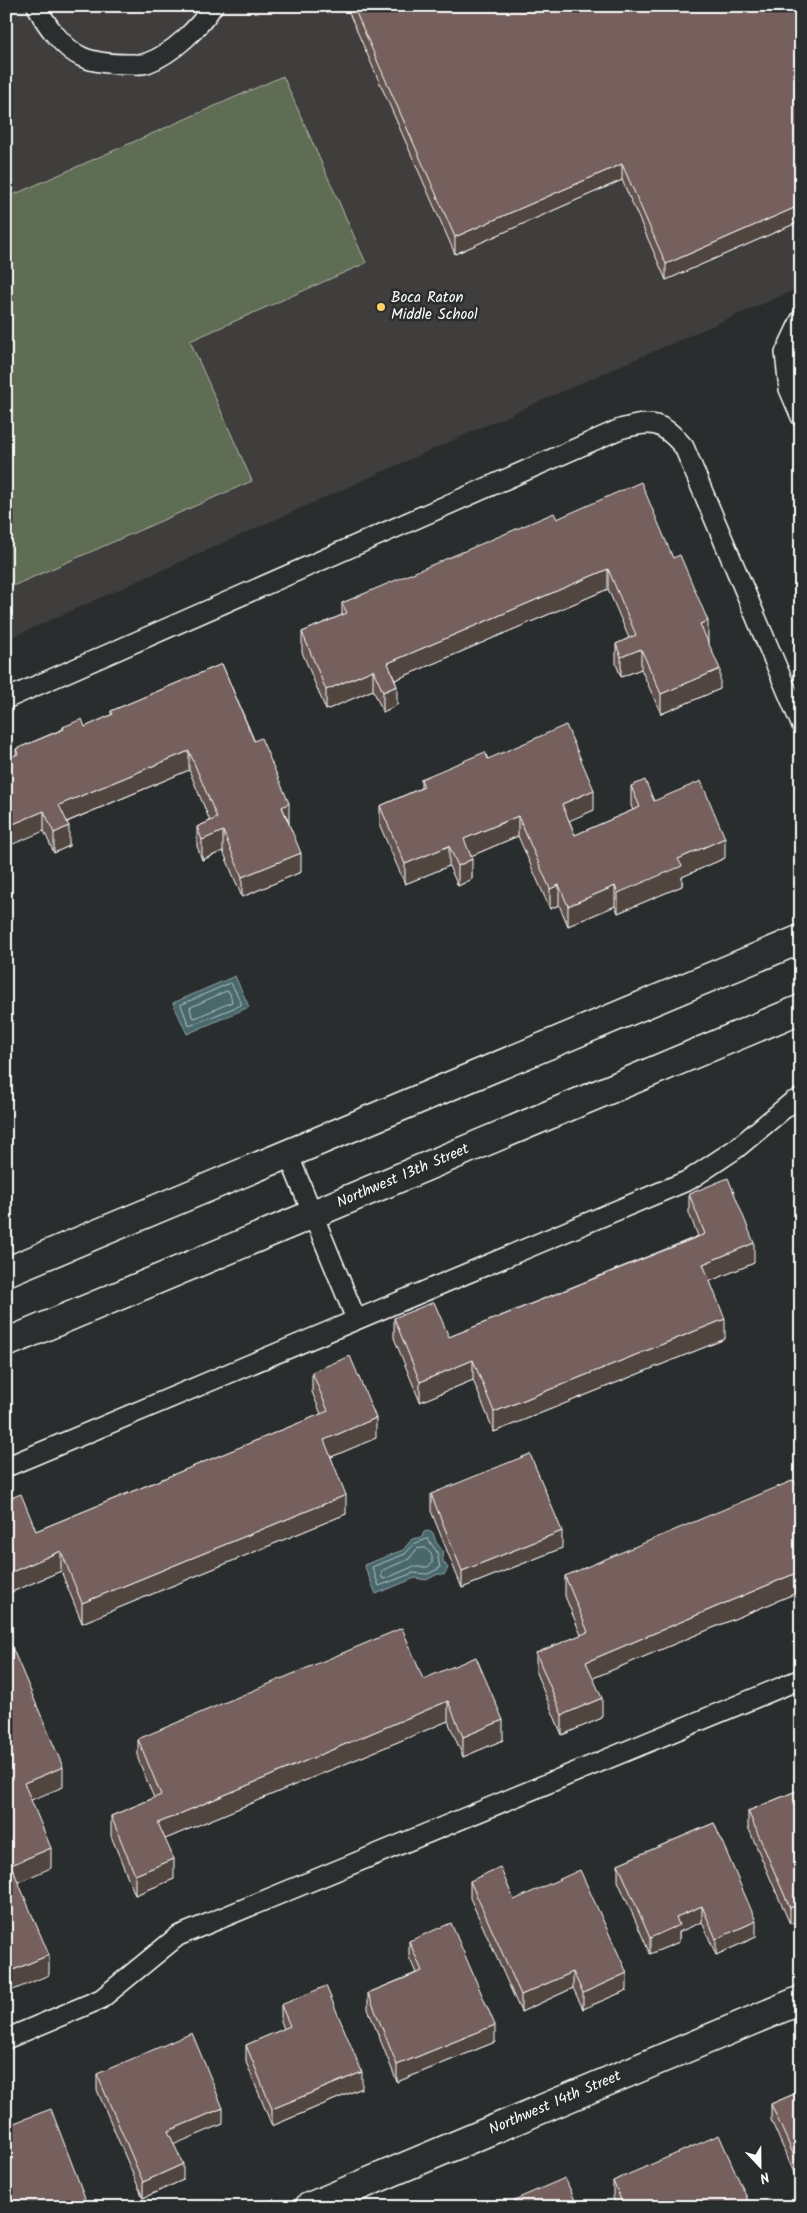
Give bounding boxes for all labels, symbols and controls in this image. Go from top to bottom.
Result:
place label: Boca Raton Middle School [391,286,478,327]
marker: Boca Raton Middle School [375,301,387,313]
street label: Northwest 13th Street [333,1137,473,1215]
street label: Northwest 14th Street [485,2064,625,2142]
north arrow [734,2140,784,2190]
text: N [756,2165,773,2189]

